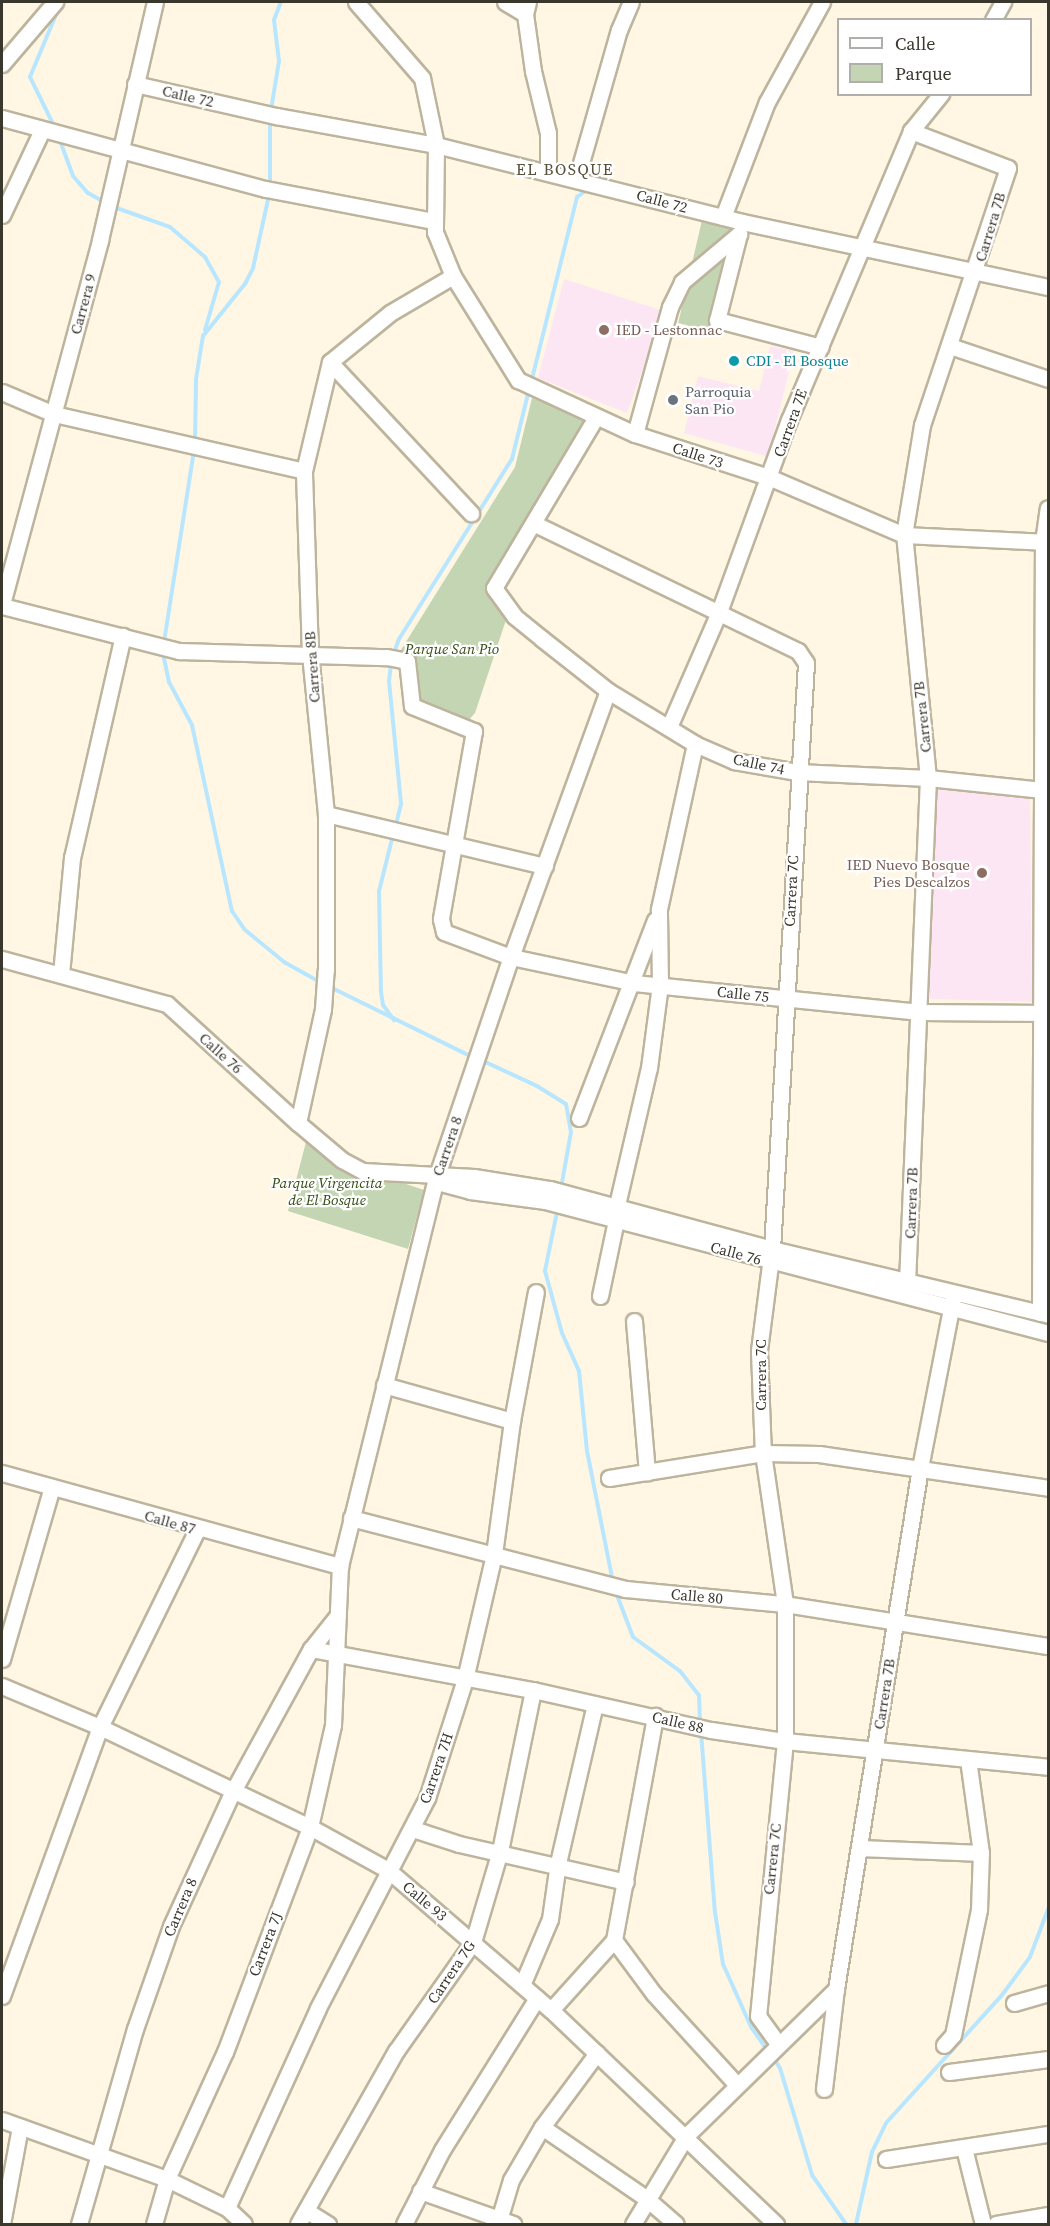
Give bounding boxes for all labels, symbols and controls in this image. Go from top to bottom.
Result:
legend [837,18,1032,96]
text: Calle [895,31,935,56]
text: Parque [895,61,952,86]
street label: Calle 72 [161,81,215,111]
district label: EL BOSQUE [516,159,614,179]
street label: Calle 72 [634,186,690,216]
street label: Carrera 7B [971,190,1009,264]
street label: Carrera 9 [66,272,100,336]
place label: IED - Lestonnac [616,321,722,339]
marker: IED - Lestonnac [597,323,611,337]
place label: CDI - El Bosque [746,352,849,370]
marker: CDI - El Bosque [727,354,741,368]
place label: Parroquia San Pio [685,382,751,417]
street label: Carrera 7E [769,387,811,459]
marker: Parroquia San Pio [666,393,680,407]
street label: Calle 73 [670,438,726,472]
street label: Carrera 8B [301,631,323,703]
park label: Parque San Pio [405,640,499,658]
street label: Carrera 7B [909,681,935,753]
street label: Calle 74 [732,750,786,778]
street label: Carrera 7C [780,855,802,927]
place label: IED Nuevo Bosque Pies Descalzos [847,855,970,890]
marker: IED Nuevo Bosque Pies Descalzos [975,866,989,880]
street label: Calle 75 [716,982,770,1006]
street label: Calle 76 [196,1029,246,1077]
street label: Carrera 8 [428,1114,466,1178]
street label: Carrera 7B [901,1167,921,1239]
park label: Parque Virgencita de El Bosque [271,1173,383,1208]
street label: Calle 76 [708,1238,764,1268]
street label: Carrera 7C [752,1339,770,1411]
street label: Calle 87 [142,1506,198,1538]
street label: Calle 80 [670,1585,724,1607]
street label: Carrera 7B [870,1657,898,1731]
street label: Calle 88 [651,1707,705,1737]
street label: Carrera 7H [415,1730,457,1806]
street label: Carrera 7C [759,1823,785,1895]
street label: Carrera 8 [160,1875,200,1939]
street label: Calle 93 [399,1877,451,1925]
street label: Carrera 7J [244,1909,286,1979]
street label: Carrera 7G [423,1937,479,2007]

